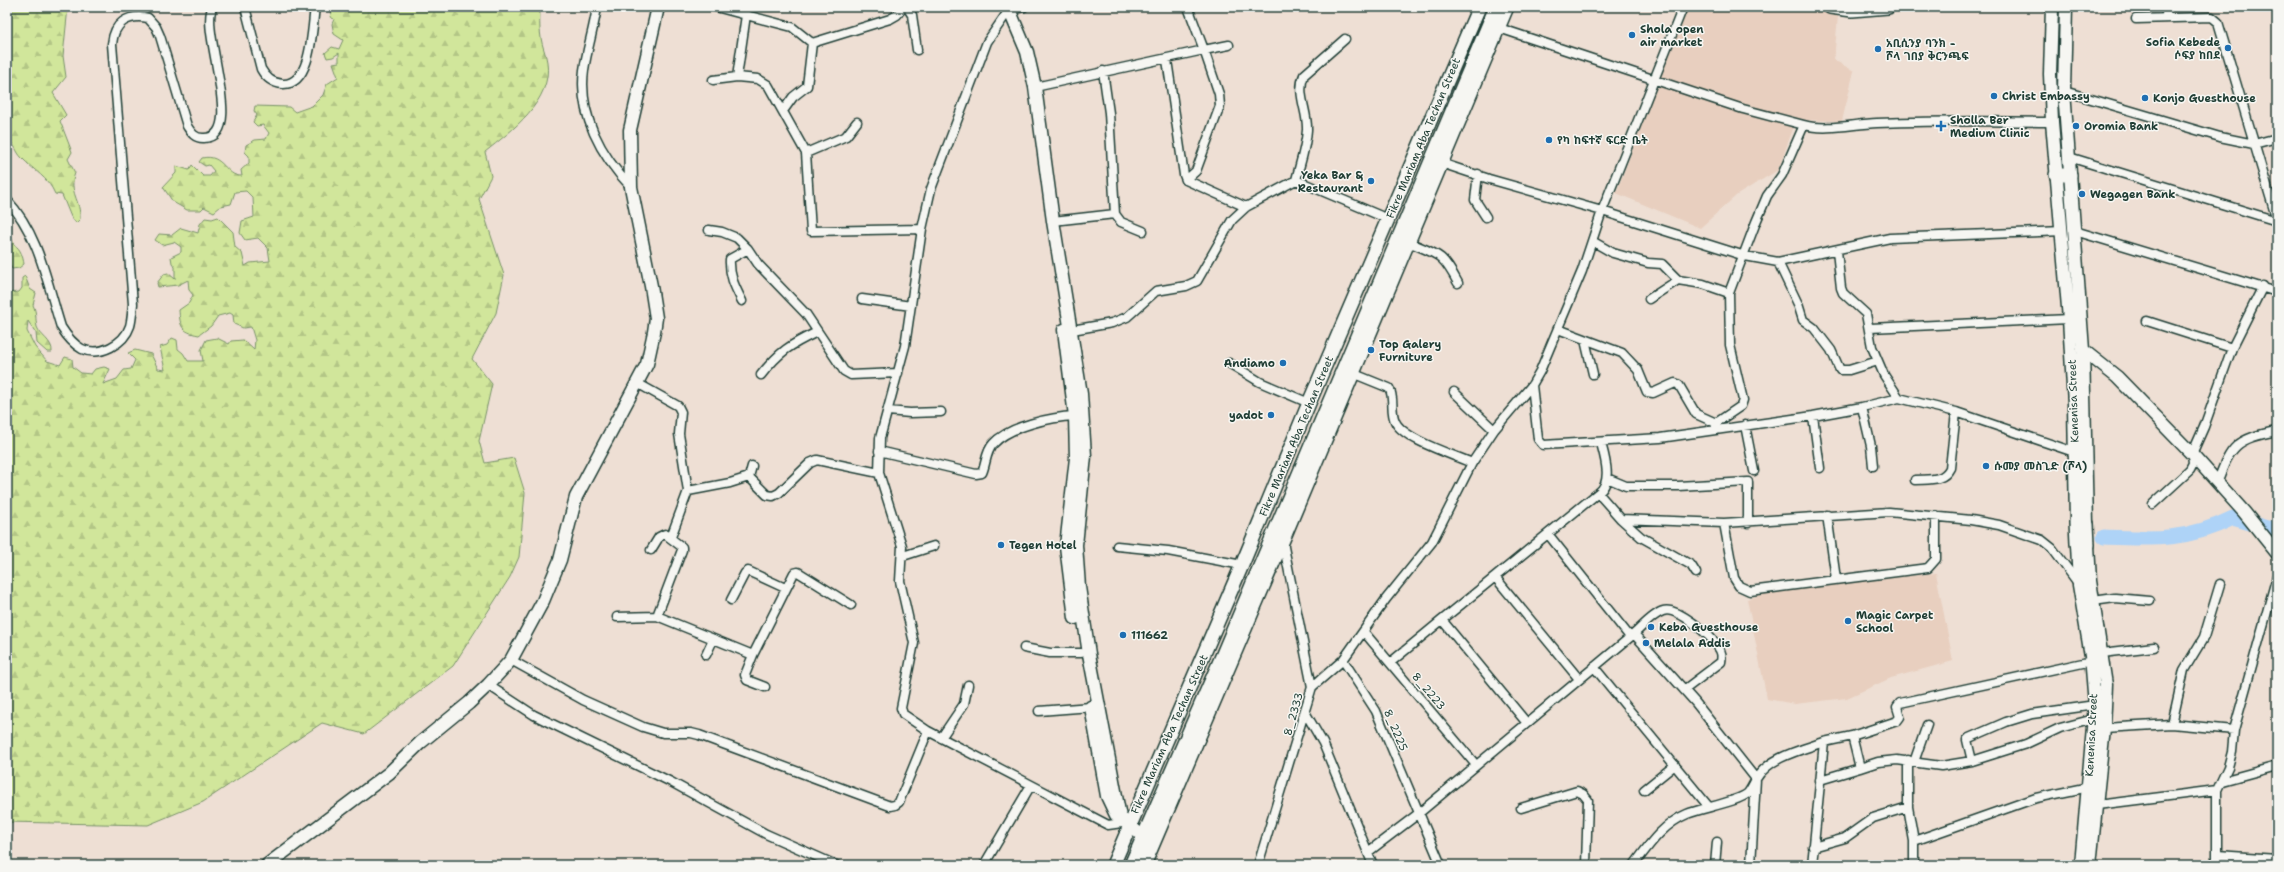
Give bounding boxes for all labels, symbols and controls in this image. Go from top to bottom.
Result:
place label: Shola open air market [1640,22,1704,50]
marker: Shola open air market [1627,30,1637,40]
place label: Sofia Kebede ሶፍያ ከበደ [2146,35,2220,63]
place label: አቢሲንያ ባንክ - ሾላ ገበያ ቅርንጫፍ [1886,36,1969,64]
marker: Sofia Kebede ሶፍያ ከበደ [2223,43,2233,53]
marker: አቢሲንያ ባንክ - ሾላ ገበያ ቅርንጫፍ [1873,44,1883,54]
street label: Fikre Mariam Aba Techan Street [1383,55,1464,221]
place label: Christ Embassy [2002,89,2090,104]
marker: Christ Embassy [1989,91,1999,101]
place label: Konjo Guesthouse [2153,91,2256,106]
marker: Konjo Guesthouse [2140,93,2150,103]
place label: Sholla Ber Medium Clinic [1950,113,2030,141]
place label: Oromia Bank [2084,119,2158,134]
marker: Sholla Ber Medium Clinic [1935,120,1947,132]
marker: Oromia Bank [2071,121,2081,131]
place label: የካ ከፍተኛ ፍርድ ቤት [1557,133,1648,148]
marker: የካ ከፍተኛ ፍርድ ቤት [1544,135,1554,145]
place label: Yeka Bar & Restaurant [1298,168,1364,196]
marker: Yeka Bar & Restaurant [1366,176,1376,186]
place label: Wegagen Bank [2090,187,2175,202]
marker: Wegagen Bank [2077,189,2087,199]
place label: Top Galery Furniture [1379,337,1442,365]
marker: Top Galery Furniture [1366,345,1376,355]
street label: Fikre Mariam Aba Techan Street [1256,353,1337,519]
place label: Andiamo [1224,356,1275,371]
marker: Andiamo [1278,358,1288,368]
street label: Kenenisa Street [2065,359,2082,443]
place label: yadot [1229,408,1264,423]
marker: yadot [1266,410,1276,420]
place label: ሱመያ መስጊድ (ሾላ) [1994,459,2087,474]
marker: ሱመያ መስጊድ (ሾላ) [1981,461,1991,471]
place label: Tegen Hotel [1009,538,1077,553]
marker: Tegen Hotel [996,540,1006,550]
place label: Magic Carpet School [1856,608,1934,636]
marker: Magic Carpet School [1843,616,1853,626]
place label: Keba Guesthouse [1659,620,1759,635]
marker: Keba Guesthouse [1646,622,1656,632]
place label: 111662 [1131,628,1168,643]
marker: 111662 [1118,630,1128,640]
place label: Melala Addis [1654,636,1731,651]
marker: Melala Addis [1641,638,1651,648]
street label: Fikre Mariam Aba Techan Street [1127,652,1212,816]
street label: 8_2223 [1409,669,1449,713]
street label: 8_2333 [1280,691,1307,737]
street label: Kenenisa Street [2082,693,2101,777]
street label: 8_2225 [1380,707,1411,754]

